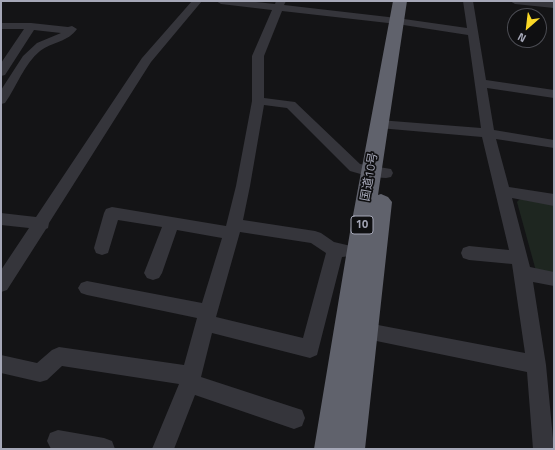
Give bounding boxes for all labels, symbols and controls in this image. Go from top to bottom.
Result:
north arrow [507,8,547,48]
text: N [515,29,529,47]
street label: 国道10号 [359,151,381,203]
road number: 10 [351,216,373,234]

